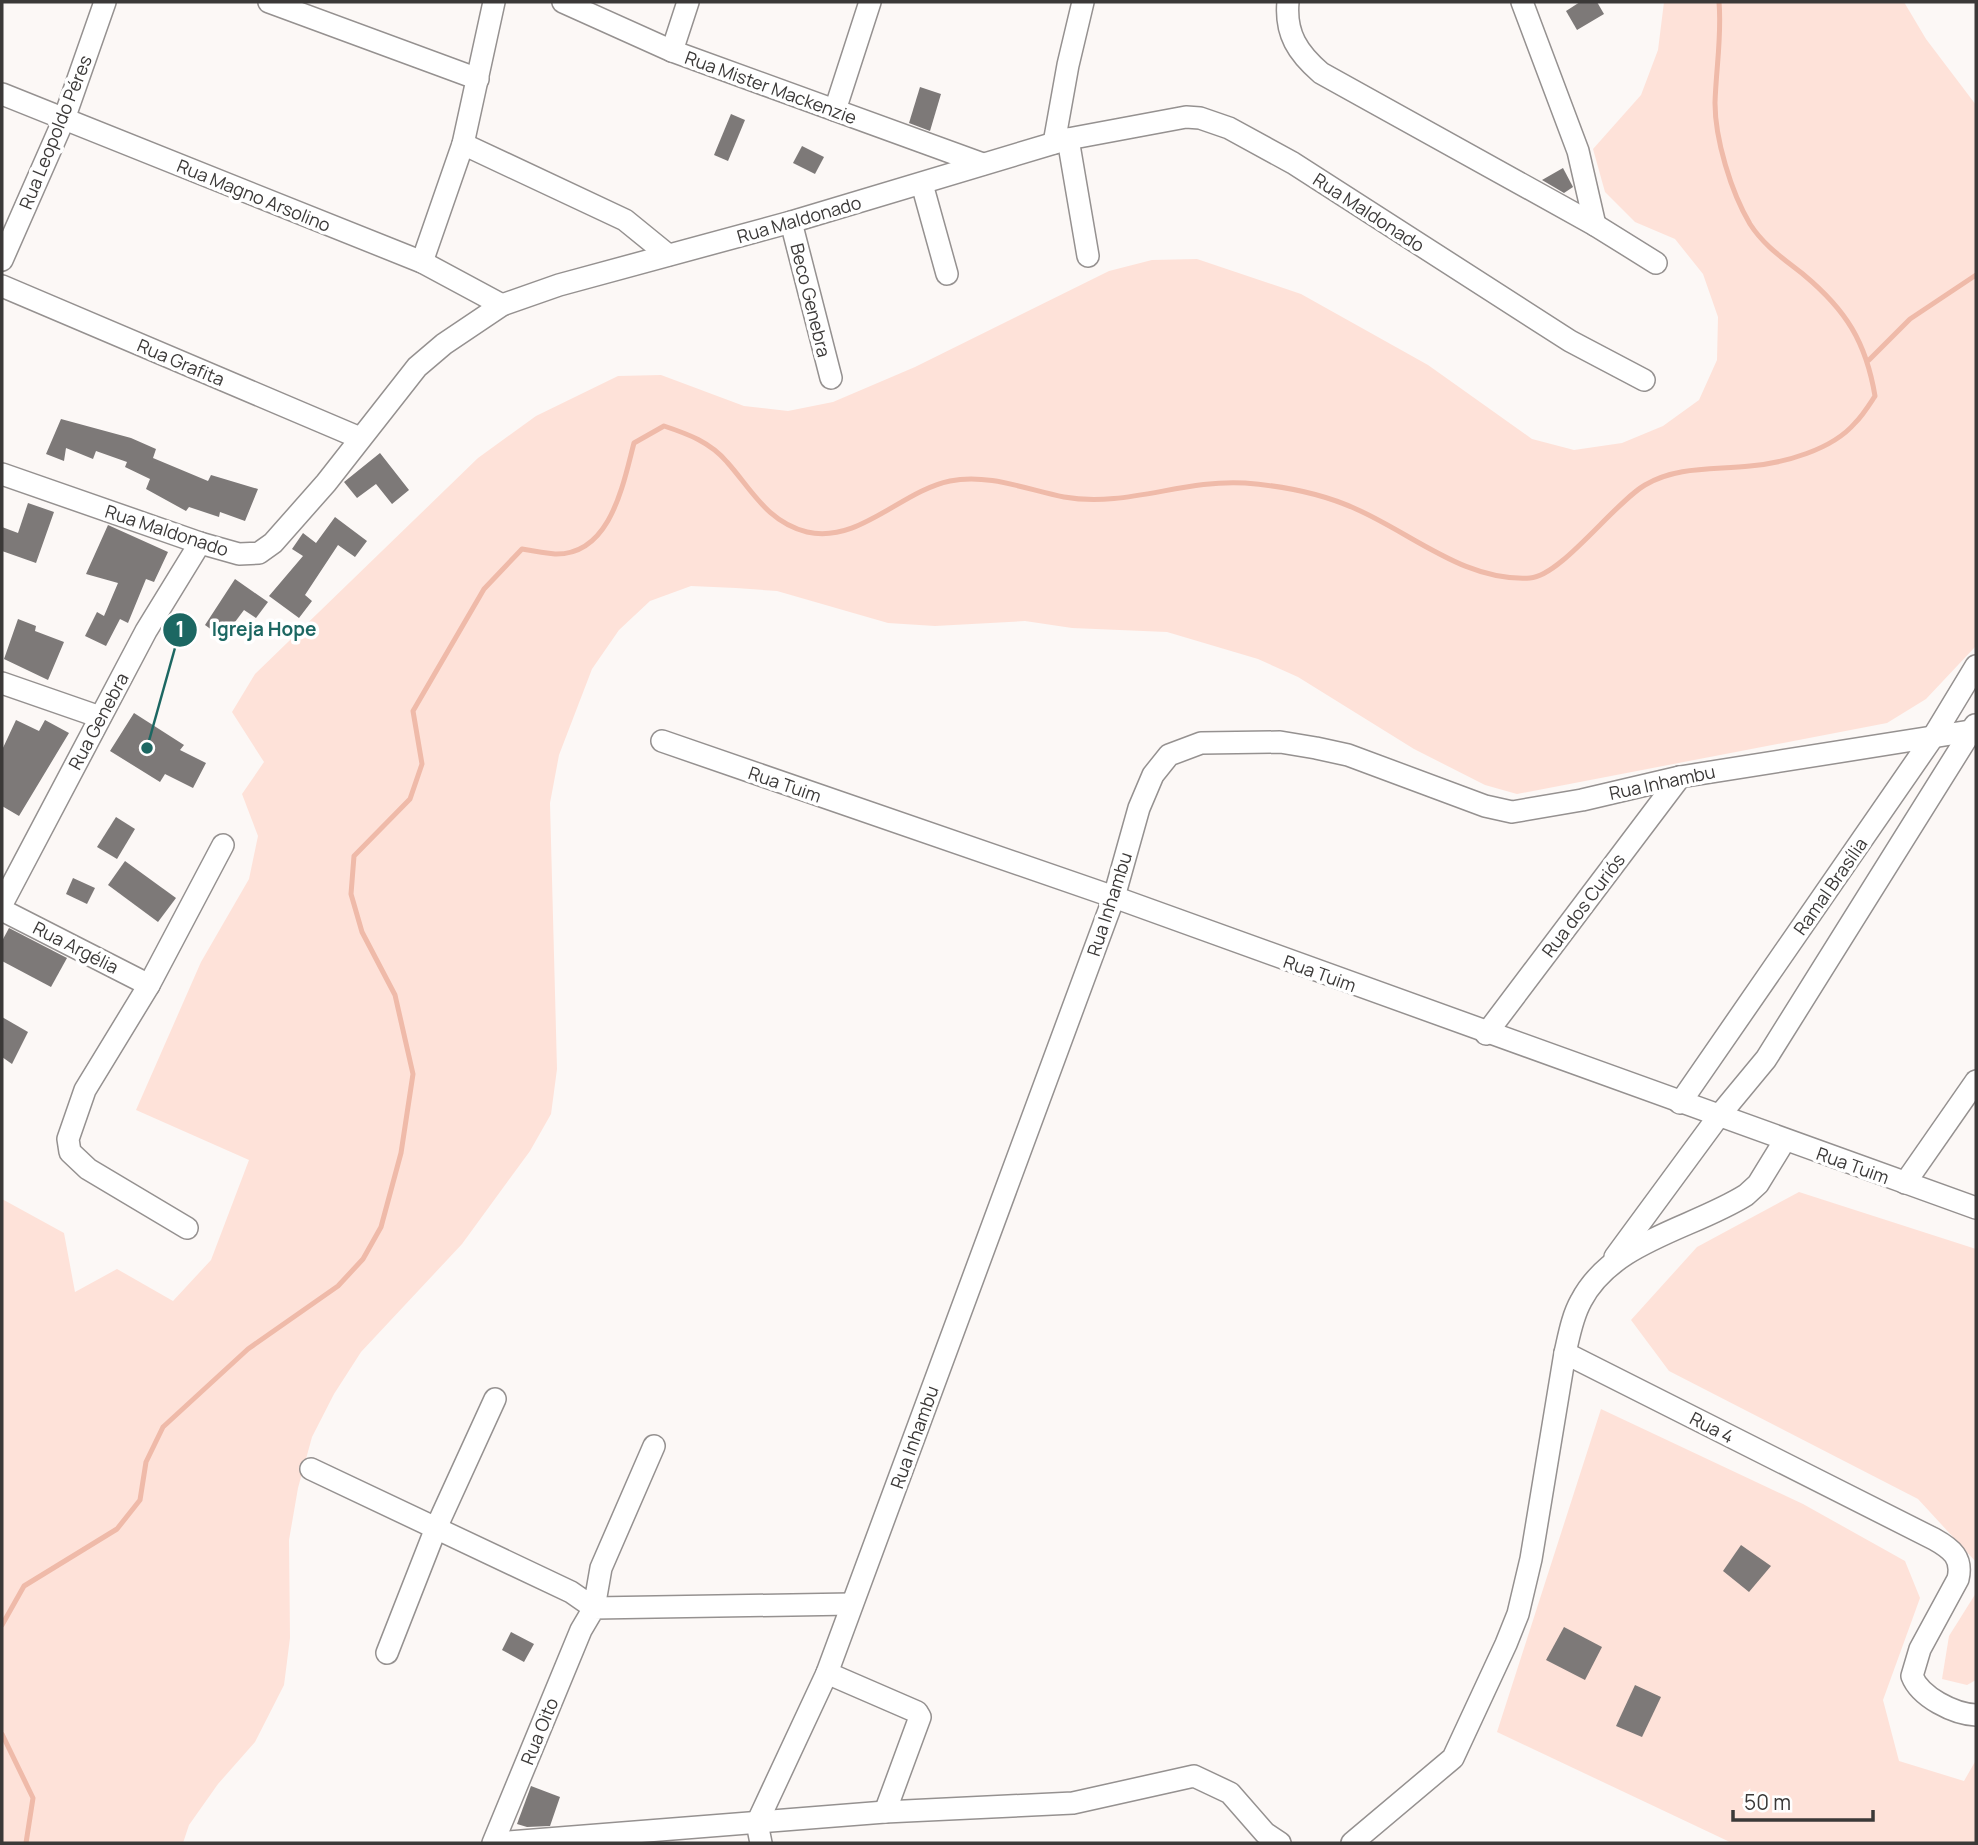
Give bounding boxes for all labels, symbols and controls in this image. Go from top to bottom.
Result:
street label: Rua Mister Mackenzie [682,45,860,129]
street label: Rua Leopoldo Péres [13,51,97,213]
street label: Rua Magno Arsolino [174,153,334,237]
street label: Rua Maldonado [1309,167,1429,257]
street label: Rua Maldonado [734,190,864,248]
street label: Beco Genebra [785,241,837,359]
street label: Rua Grafita [134,333,228,391]
street label: Rua Maldonado [102,499,232,561]
callout: Igreja Hope [163,610,331,650]
text: 1 [175,615,185,643]
text: Igreja Hope [212,616,316,642]
street label: Rua Genebra [62,668,134,774]
street label: Rua Inhambu [1607,759,1717,805]
street label: Rua Tuim [745,760,825,808]
street label: Ramal Brasília [1788,833,1872,939]
street label: Rua dos Curiós [1536,848,1630,962]
street label: Rua Inhambu [1081,849,1137,959]
street label: Rua Argélia [29,915,123,979]
street label: Rua Tuim [1280,949,1360,997]
street label: Rua Tuim [1813,1141,1893,1189]
street label: Rua Inhambu [884,1382,944,1492]
street label: Rua 4 [1686,1406,1738,1448]
street label: Rua Oito [515,1694,563,1768]
scale bar [1733,1778,1873,1822]
text: 50 m [1744,1788,1791,1816]

